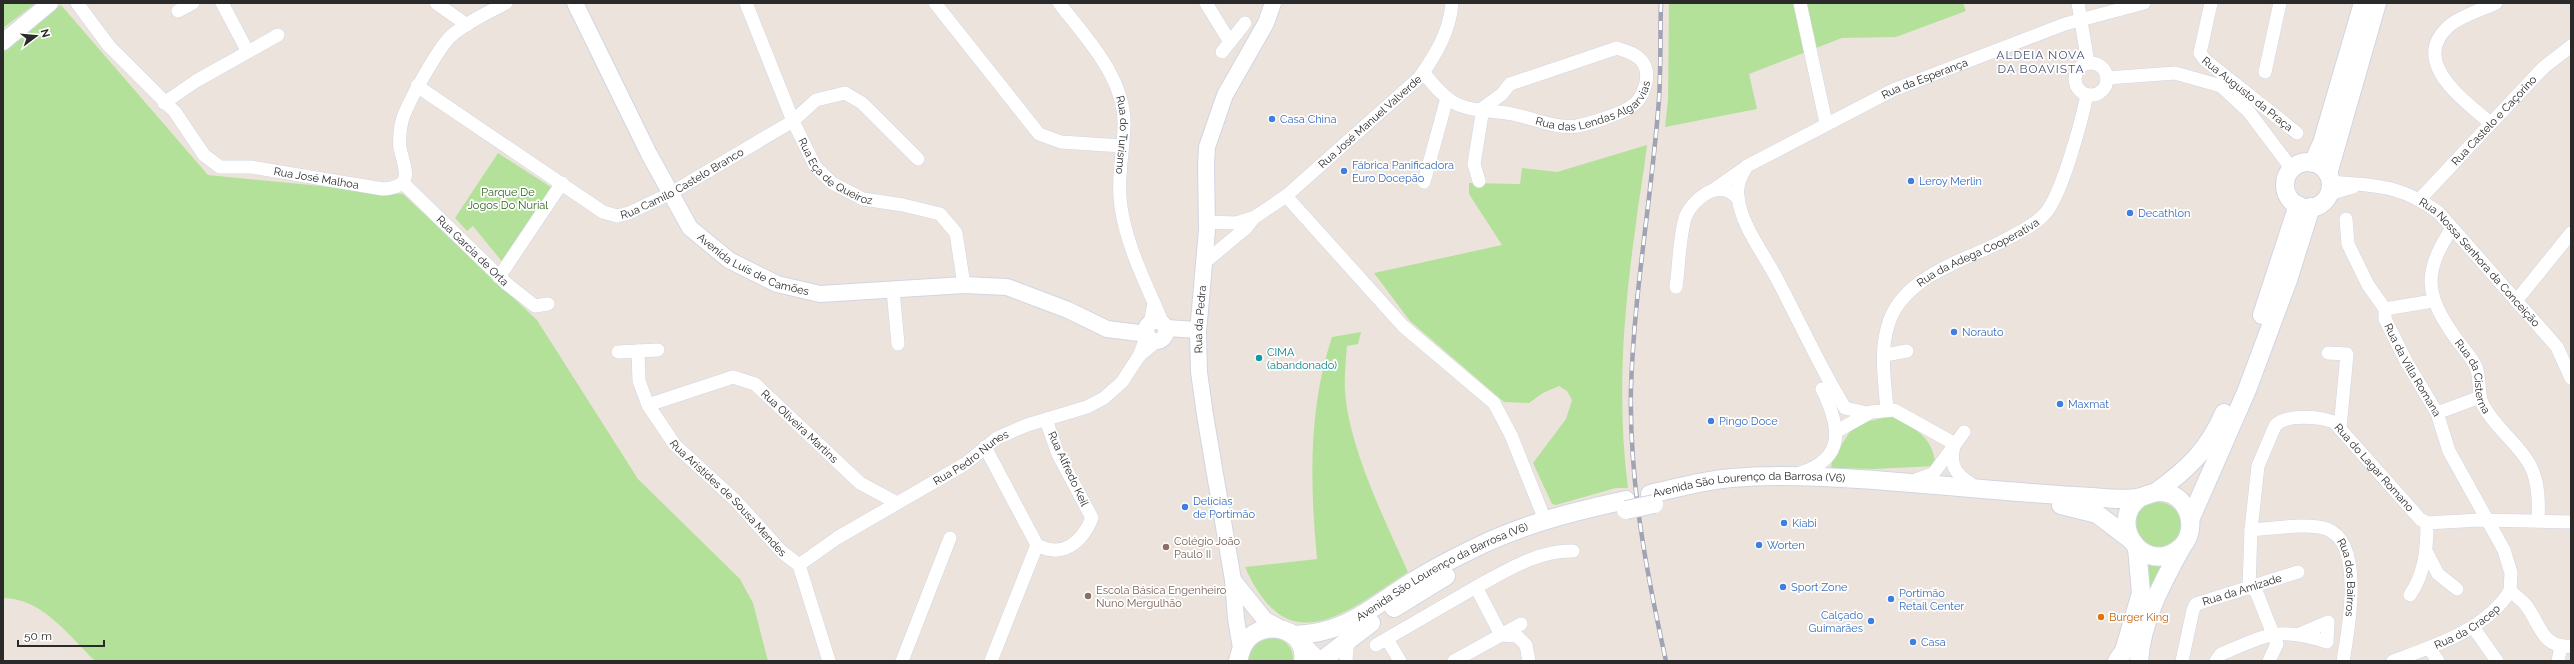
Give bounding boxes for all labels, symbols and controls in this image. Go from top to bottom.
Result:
north arrow [16,16,56,56]
text: N [38,28,53,39]
district label: ALDEIA NOVA DA BOAVISTA [1996,48,2086,76]
street label: Rua Augusto da Praça [2200,54,2295,134]
street label: Rua da Esperança [1879,55,1969,101]
street label: Rua José Manuel Valverde [1316,72,1424,171]
street label: Rua Castelo e Caçorino [2449,72,2539,168]
street label: Rua das Lendas Algarvias [1534,80,1653,133]
street label: Rua do Turismo [1114,94,1131,175]
place label: Casa China [1280,113,1336,126]
marker: Casa China [1267,114,1277,124]
street label: Rua Eça de Queiroz [796,136,874,207]
street label: Rua Camilo Castelo Branco [619,145,746,221]
place label: Fábrica Panificadora Euro Docepão [1352,159,1454,185]
street label: Rua José Malhoa [273,164,360,191]
marker: Fábrica Panificadora Euro Docepão [1339,166,1349,176]
place label: Leroy Merlin [1919,175,1982,188]
marker: Leroy Merlin [1906,176,1916,186]
park label: Parque De Jogos Do Nurial [468,186,548,212]
street label: Rua Nossa Senhora da Conceição [2417,195,2543,330]
place label: Decathlon [2138,207,2190,220]
marker: Decathlon [2125,208,2135,218]
street label: Rua Garcia de Orta [434,213,511,288]
street label: Rua da Adega Cooperativa [1914,215,2041,289]
street label: Avenida Luís de Camões [695,230,810,298]
street label: Rua da Pedra [1191,285,1209,354]
street label: Rua da Villa Romana [2382,321,2444,419]
place label: Norauto [1962,326,2004,339]
marker: Norauto [1949,327,1959,337]
street label: Rua da Cisterna [2452,337,2493,416]
place label: CIMA (abandonado) [1267,346,1337,372]
marker: CIMA (abandonado) [1254,353,1264,363]
street label: Rua Oliveira Martins [759,387,841,465]
place label: Maxmat [2068,398,2109,411]
marker: Maxmat [2055,399,2065,409]
place label: Pingo Doce [1719,415,1778,428]
marker: Pingo Doce [1706,416,1716,426]
street label: Rua do Lagar Romano [2332,421,2417,514]
street label: Rua Pedro Nunes [931,427,1010,488]
street label: Rua Alfredo Keil [1045,430,1091,508]
street label: Rua Aristides de Sousa Mendes [667,437,789,559]
street label: Avenida São Lourenço da Barrosa (V6) [1651,469,1846,500]
place label: Delícias de Portimão [1193,495,1255,521]
marker: Delícias de Portimão [1180,502,1190,512]
place label: Kiabi [1792,517,1817,530]
marker: Kiabi [1779,518,1789,528]
street label: Avenida São Lourenço da Barrosa (V6) [1354,520,1530,623]
place label: Colégio João Paulo II [1174,535,1241,561]
street label: Rua dos Bairros [2335,536,2358,617]
place label: Worten [1767,539,1805,552]
marker: Worten [1754,540,1764,550]
marker: Colégio João Paulo II [1161,542,1171,552]
street label: Rua da Amizade [2201,571,2284,608]
place label: Sport Zone [1791,581,1848,594]
marker: Sport Zone [1778,582,1788,592]
place label: Escola Básica Engenheiro Nuno Mergulhão [1096,584,1227,610]
place label: Portimão Retail Center [1899,587,1964,613]
marker: Escola Básica Engenheiro Nuno Mergulhão [1083,591,1093,601]
marker: Portimão Retail Center [1886,594,1896,604]
street label: Rua da Cracep [2432,602,2503,651]
place label: Calçado Guimarães [1808,609,1863,635]
place label: Burger King [2109,611,2169,624]
marker: Burger King [2096,612,2106,622]
marker: Calçado Guimarães [1866,616,1876,626]
scale bar [18,622,104,648]
text: 50 m [24,629,52,643]
place label: Casa [1921,636,1946,649]
marker: Casa [1908,637,1918,647]

